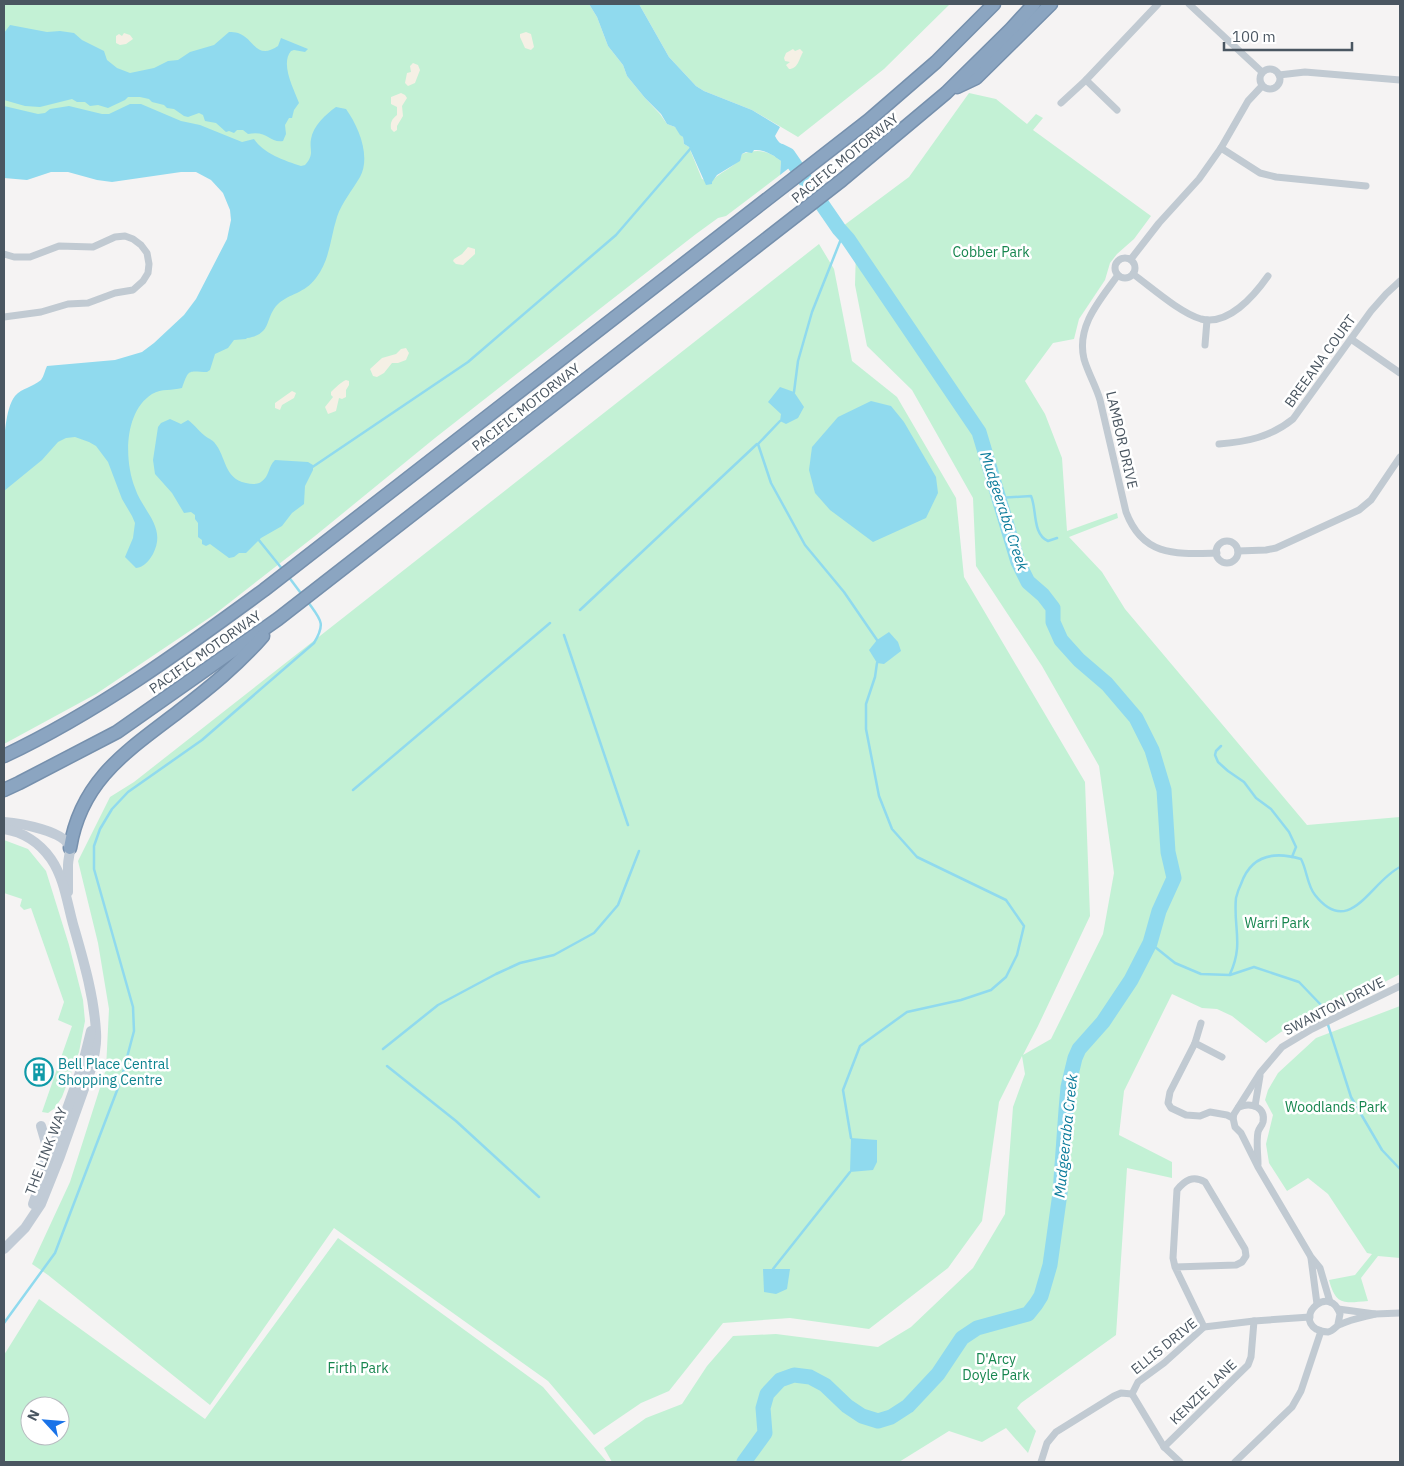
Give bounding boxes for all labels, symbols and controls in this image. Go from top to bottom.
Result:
scale bar [1224,20,1352,52]
text: 100 m [1232,27,1276,46]
street label: PACIFIC MOTORWAY [788,109,903,207]
park label: Cobber Park [952,243,1030,261]
street label: BREEANA COURT [1280,311,1360,411]
street label: PACIFIC MOTORWAY [468,359,584,455]
street label: LAMBOR DRIVE [1102,389,1142,491]
water label: Mudgeeraba Creek [976,449,1033,573]
street label: PACIFIC MOTORWAY [145,606,265,697]
park label: Warri Park [1244,914,1310,932]
street label: SWANTON DRIVE [1280,973,1388,1039]
place label: Bell Place Central Shopping Centre [58,1055,169,1089]
building icon: Bell Place Central Shopping Centre [24,1057,54,1087]
water label: Mudgeeraba Creek [1050,1073,1081,1199]
park label: Woodlands Park [1285,1098,1388,1116]
street label: THE LINK WAY [21,1104,71,1198]
street label: ELLIS DRIVE [1127,1314,1201,1378]
park label: D'Arcy Doyle Park [962,1350,1030,1384]
street label: KENZIE LANE [1166,1356,1240,1428]
park label: Firth Park [327,1359,389,1377]
north arrow [20,1396,70,1446]
text: N [23,1407,44,1424]

